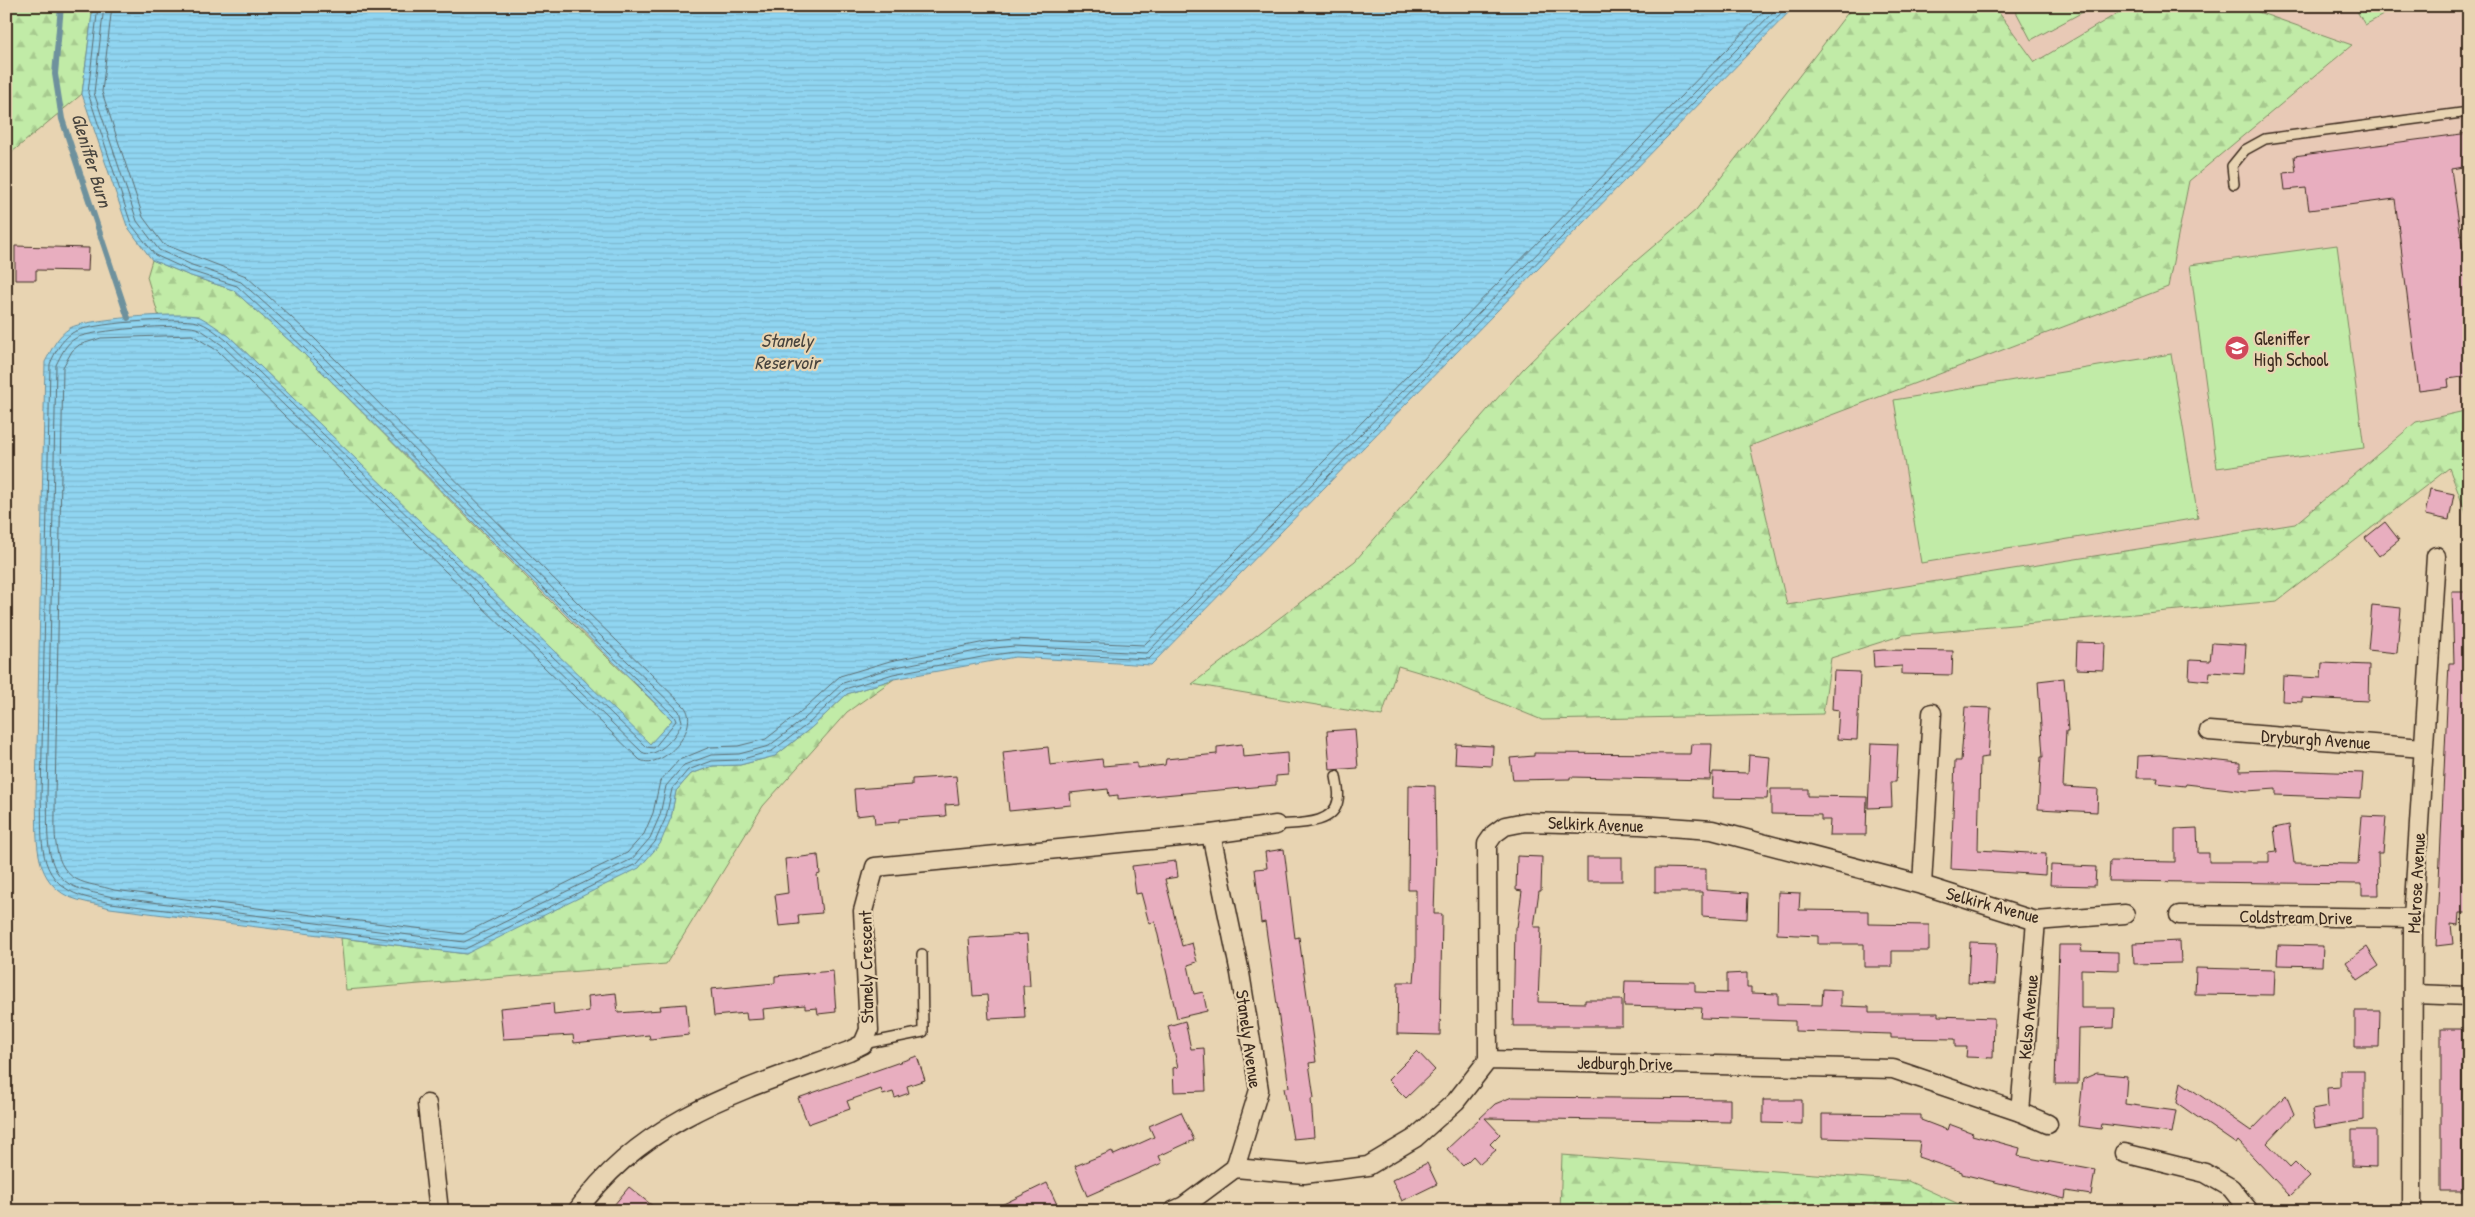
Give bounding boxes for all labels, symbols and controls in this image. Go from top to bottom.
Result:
water label: Gleniffer Burn [65,110,119,211]
place label: Gleniffer High School [2254,326,2328,372]
water label: Stanely Reservoir [754,327,822,375]
school or university icon: Gleniffer High School [2224,335,2250,361]
street label: Dryburgh Avenue [2260,723,2372,755]
street label: Selkirk Avenue [1548,810,1644,838]
street label: Melrose Avenue [2401,832,2431,934]
street label: Selkirk Avenue [1943,881,2043,929]
street label: Coldstream Drive [2239,904,2353,930]
street label: Stanely Crescent [853,910,879,1024]
street label: Kelso Avenue [2012,973,2044,1061]
street label: Stanely Avenue [1230,988,1268,1090]
street label: Jedburgh Drive [1577,1050,1673,1076]

